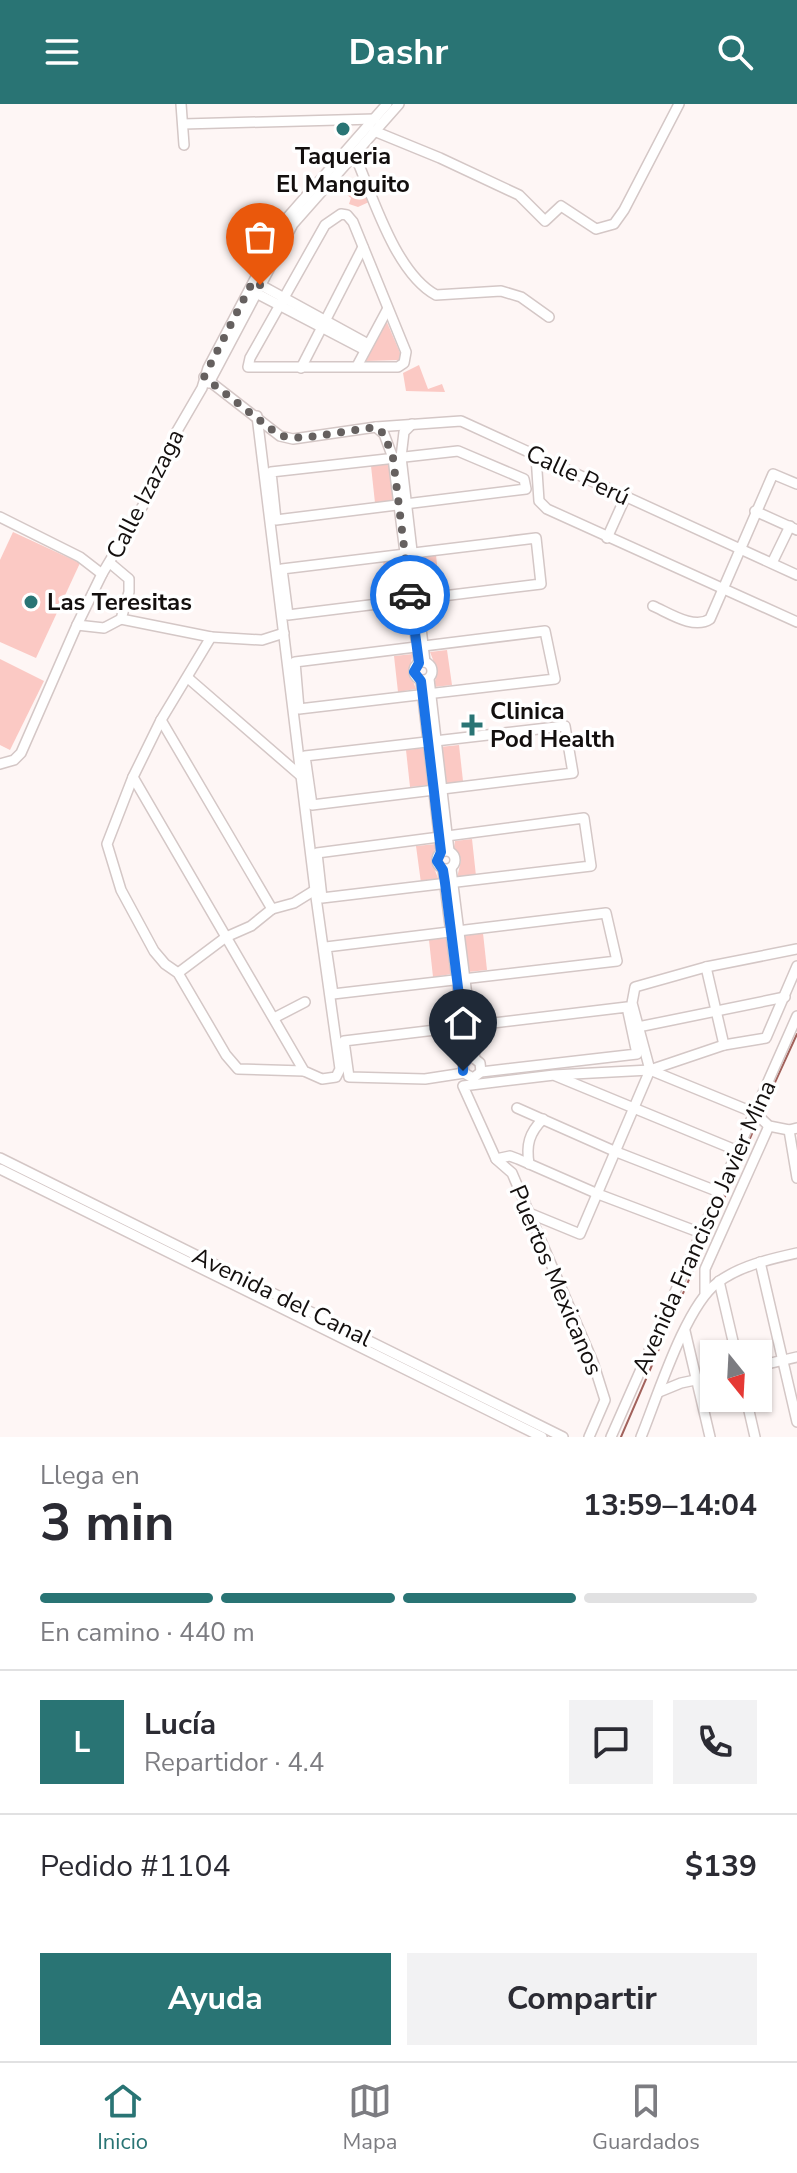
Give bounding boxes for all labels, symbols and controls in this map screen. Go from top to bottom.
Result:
text: Dashr [349,28,448,77]
icon: menu [40,30,84,74]
icon: search [713,30,757,74]
marker: Taqueria El Manguito [334,120,352,138]
place label: Taqueria El Manguito [276,140,410,200]
pin [226,203,294,285]
icon: bag [238,215,282,259]
street label: Calle Izazaga [99,424,191,564]
street label: Calle Perú [521,437,635,513]
courier [370,555,450,635]
icon: car [388,573,432,617]
place label: Las Teresitas [47,586,192,618]
marker: Las Teresitas [22,593,40,611]
place label: Clinica Pod Health [490,695,615,755]
marker: Clinica Pod Health [461,714,483,736]
pin [429,989,497,1071]
icon: home [441,1001,485,1045]
street label: Avenida Francisco Javier Mina [625,1075,783,1379]
street label: Puertos Mexicanos [502,1180,610,1380]
street label: Avenida del Canal [187,1240,377,1354]
north arrow [700,1340,772,1412]
map controls [700,1340,772,1412]
text: Llega en [40,1458,140,1493]
text: 13:59–14:04 [583,1485,757,1526]
text: 3 min [40,1487,175,1558]
text: En camino · 440 m [40,1615,255,1650]
button: chat [569,1700,653,1784]
button: phone [673,1700,757,1784]
text: Lucía [144,1704,216,1745]
text: L [74,1722,90,1763]
text: Repartidor · 4.4 [144,1745,324,1780]
text: Pedido #1104 [40,1846,231,1887]
text: $139 [685,1846,757,1887]
button: Ayuda [40,1953,391,2045]
button: Compartir [407,1953,757,2045]
tab: Inicio [97,2079,148,2157]
tab: Mapa [342,2079,397,2157]
tab: Guardados [592,2079,700,2157]

